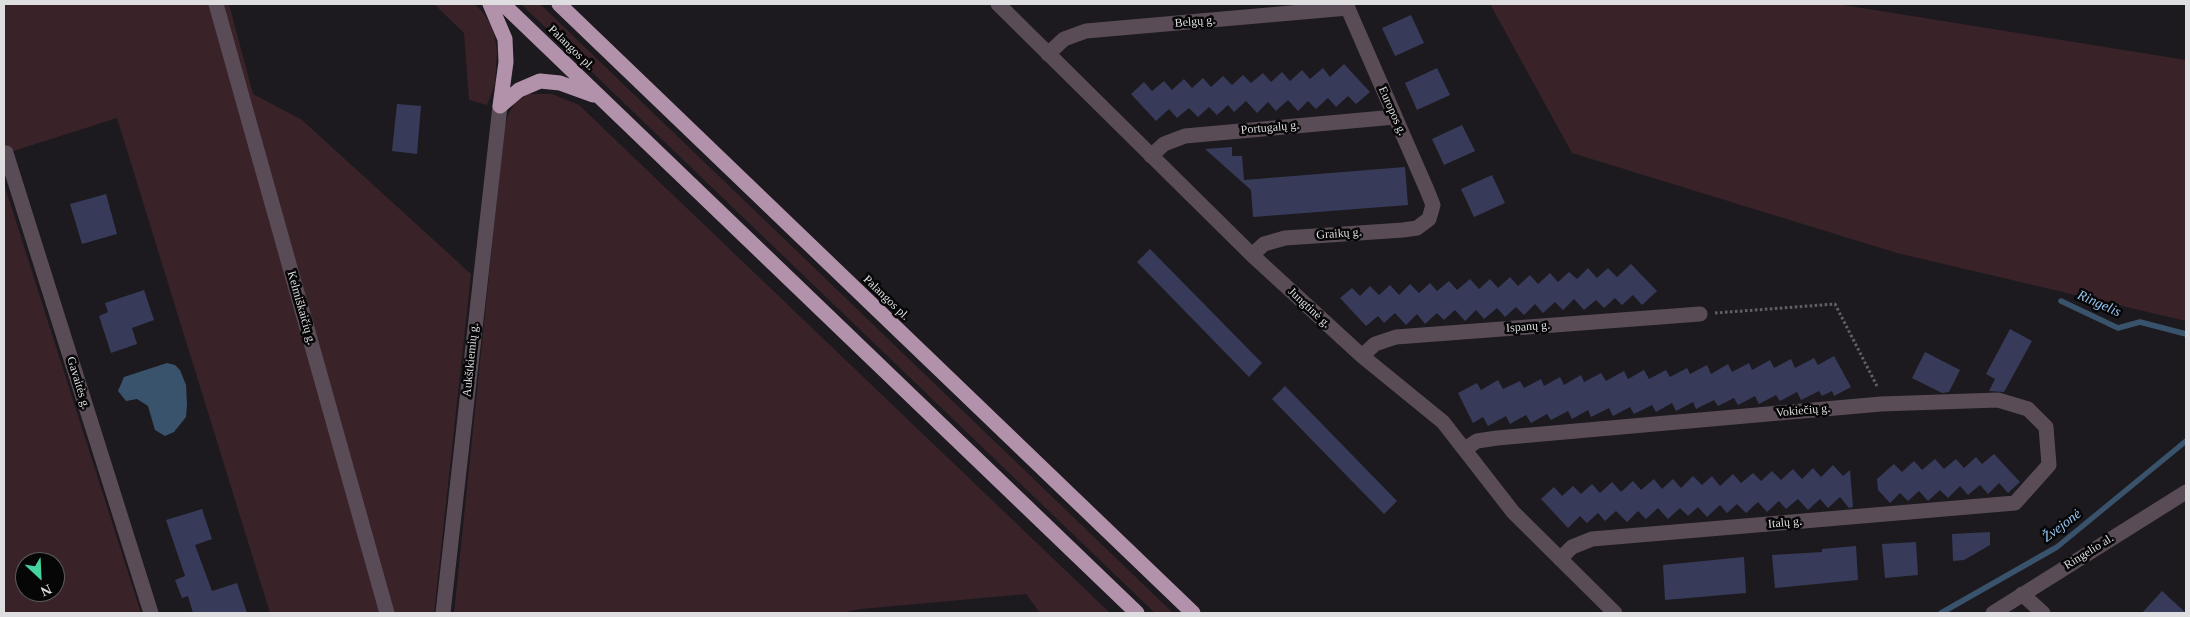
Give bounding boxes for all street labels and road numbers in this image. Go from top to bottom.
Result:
street label: Belgų g. [1174,13,1216,31]
street label: Palangos pl. [545,22,597,74]
street label: Europos g. [1375,84,1409,138]
street label: Portugalų g. [1240,118,1300,138]
street label: Graikų g. [1316,225,1362,243]
street label: Kelmiškaičių g. [284,269,318,347]
street label: Palangos pl. [860,272,912,324]
street label: Jungtinė g. [1285,285,1333,331]
street label: Ispanų g. [1506,318,1550,336]
street label: Aukštkiemių g. [460,322,482,398]
street label: Gavaitės g. [63,355,93,411]
street label: Vokiečių g. [1775,401,1831,421]
street label: Italų g. [1767,514,1803,532]
street label: Ringelio al. [2061,531,2117,573]

